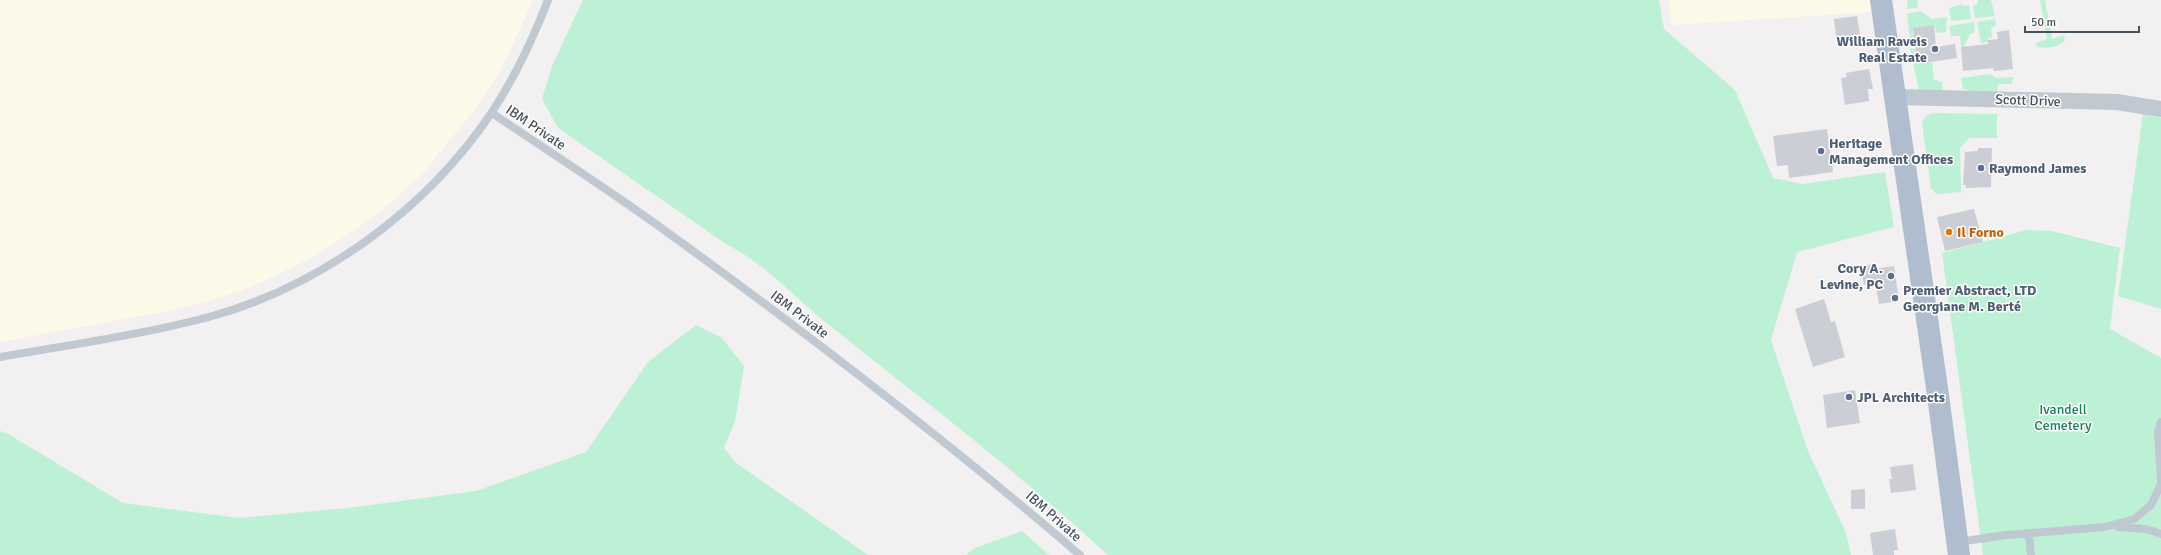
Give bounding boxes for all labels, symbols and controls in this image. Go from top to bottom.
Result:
scale bar [2025,8,2139,34]
text: 50 m [2031,15,2056,30]
place label: William Raveis Real Estate [1837,33,1927,66]
marker: William Raveis Real Estate [1930,44,1940,54]
street label: Scott Drive [1995,91,2061,110]
street label: IBM Private [502,101,569,154]
place label: Heritage Management Offices [1829,135,1953,168]
marker: Heritage Management Offices [1816,146,1826,156]
place label: Raymond James [1989,160,2086,177]
marker: Raymond James [1976,163,1986,173]
place label: Il Forno [1957,224,2004,241]
marker: Il Forno [1944,227,1954,237]
place label: Cory A. Levine, PC [1820,260,1883,293]
marker: Cory A. Levine, PC [1886,271,1896,281]
place label: Premier Abstract, LTD Georgiane M. Berté [1903,282,2036,315]
street label: IBM Private [767,287,832,342]
marker: Premier Abstract, LTD Georgiane M. Berté [1890,293,1900,303]
place label: JPL Architects [1857,389,1945,406]
marker: JPL Architects [1844,392,1854,402]
park label: Ivandell Cemetery [2034,401,2092,434]
street label: IBM Private [1022,487,1085,545]

